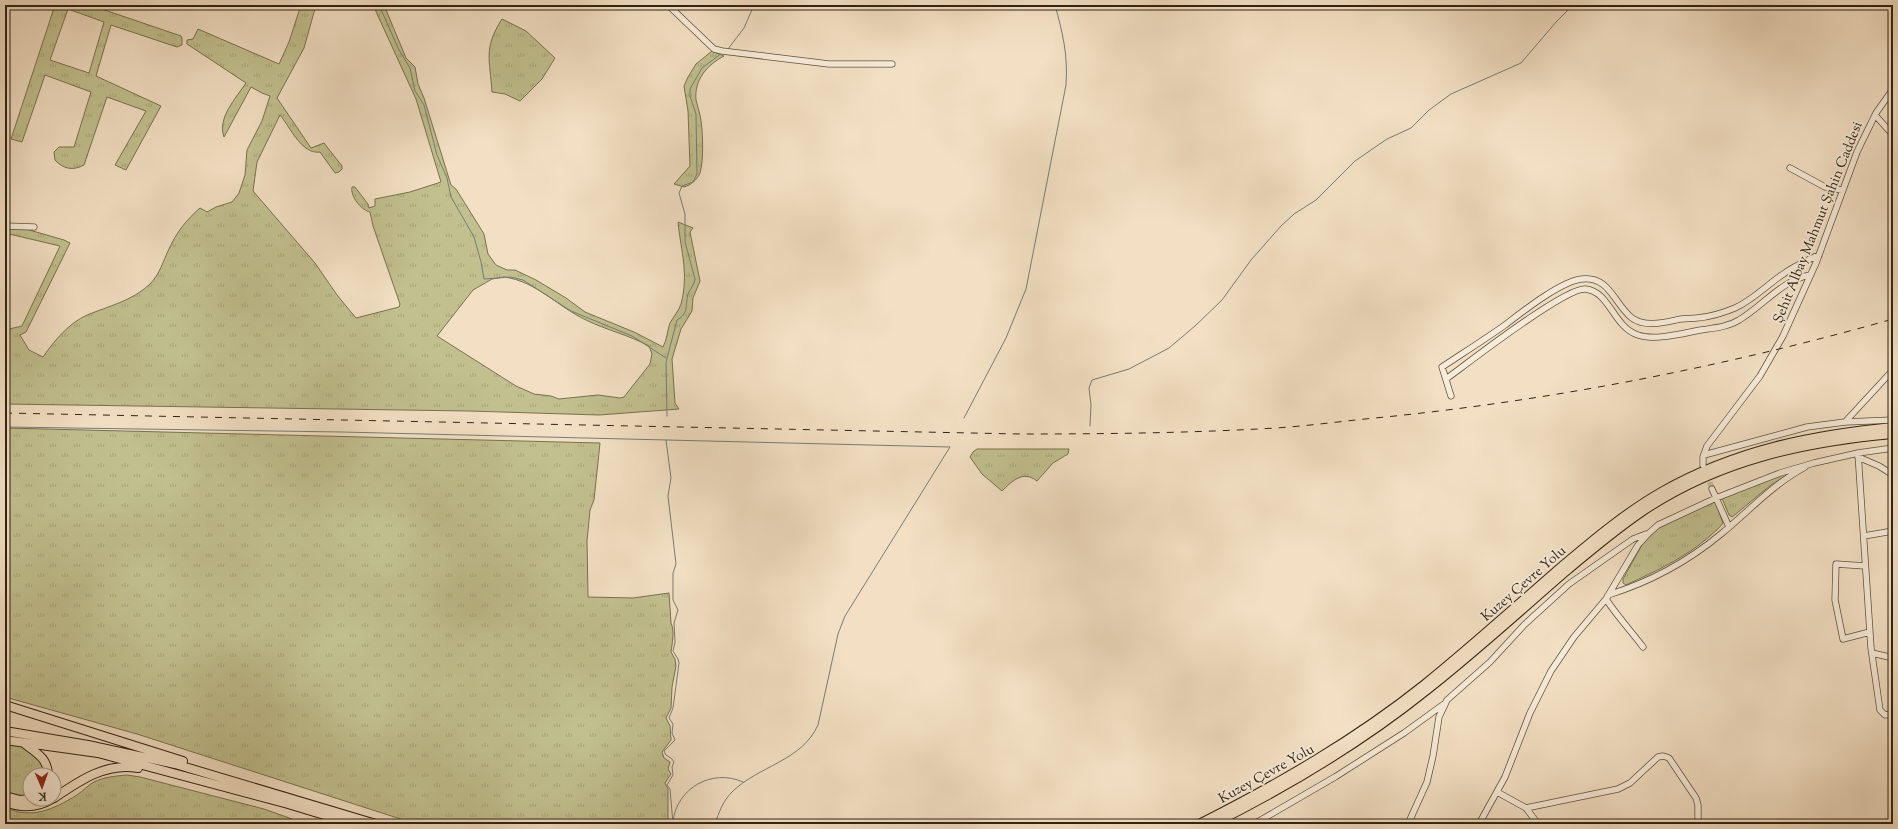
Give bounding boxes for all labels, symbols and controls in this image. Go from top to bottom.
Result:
street label: Şehit Albay Mahmut Şahin Caddesi [1769,119,1869,327]
street label: Kuzey Çevre Yolu [1478,542,1571,627]
street label: Kuzey Çevre Yolu [1216,740,1318,809]
north arrow [22,767,62,807]
text: K [38,788,48,804]

